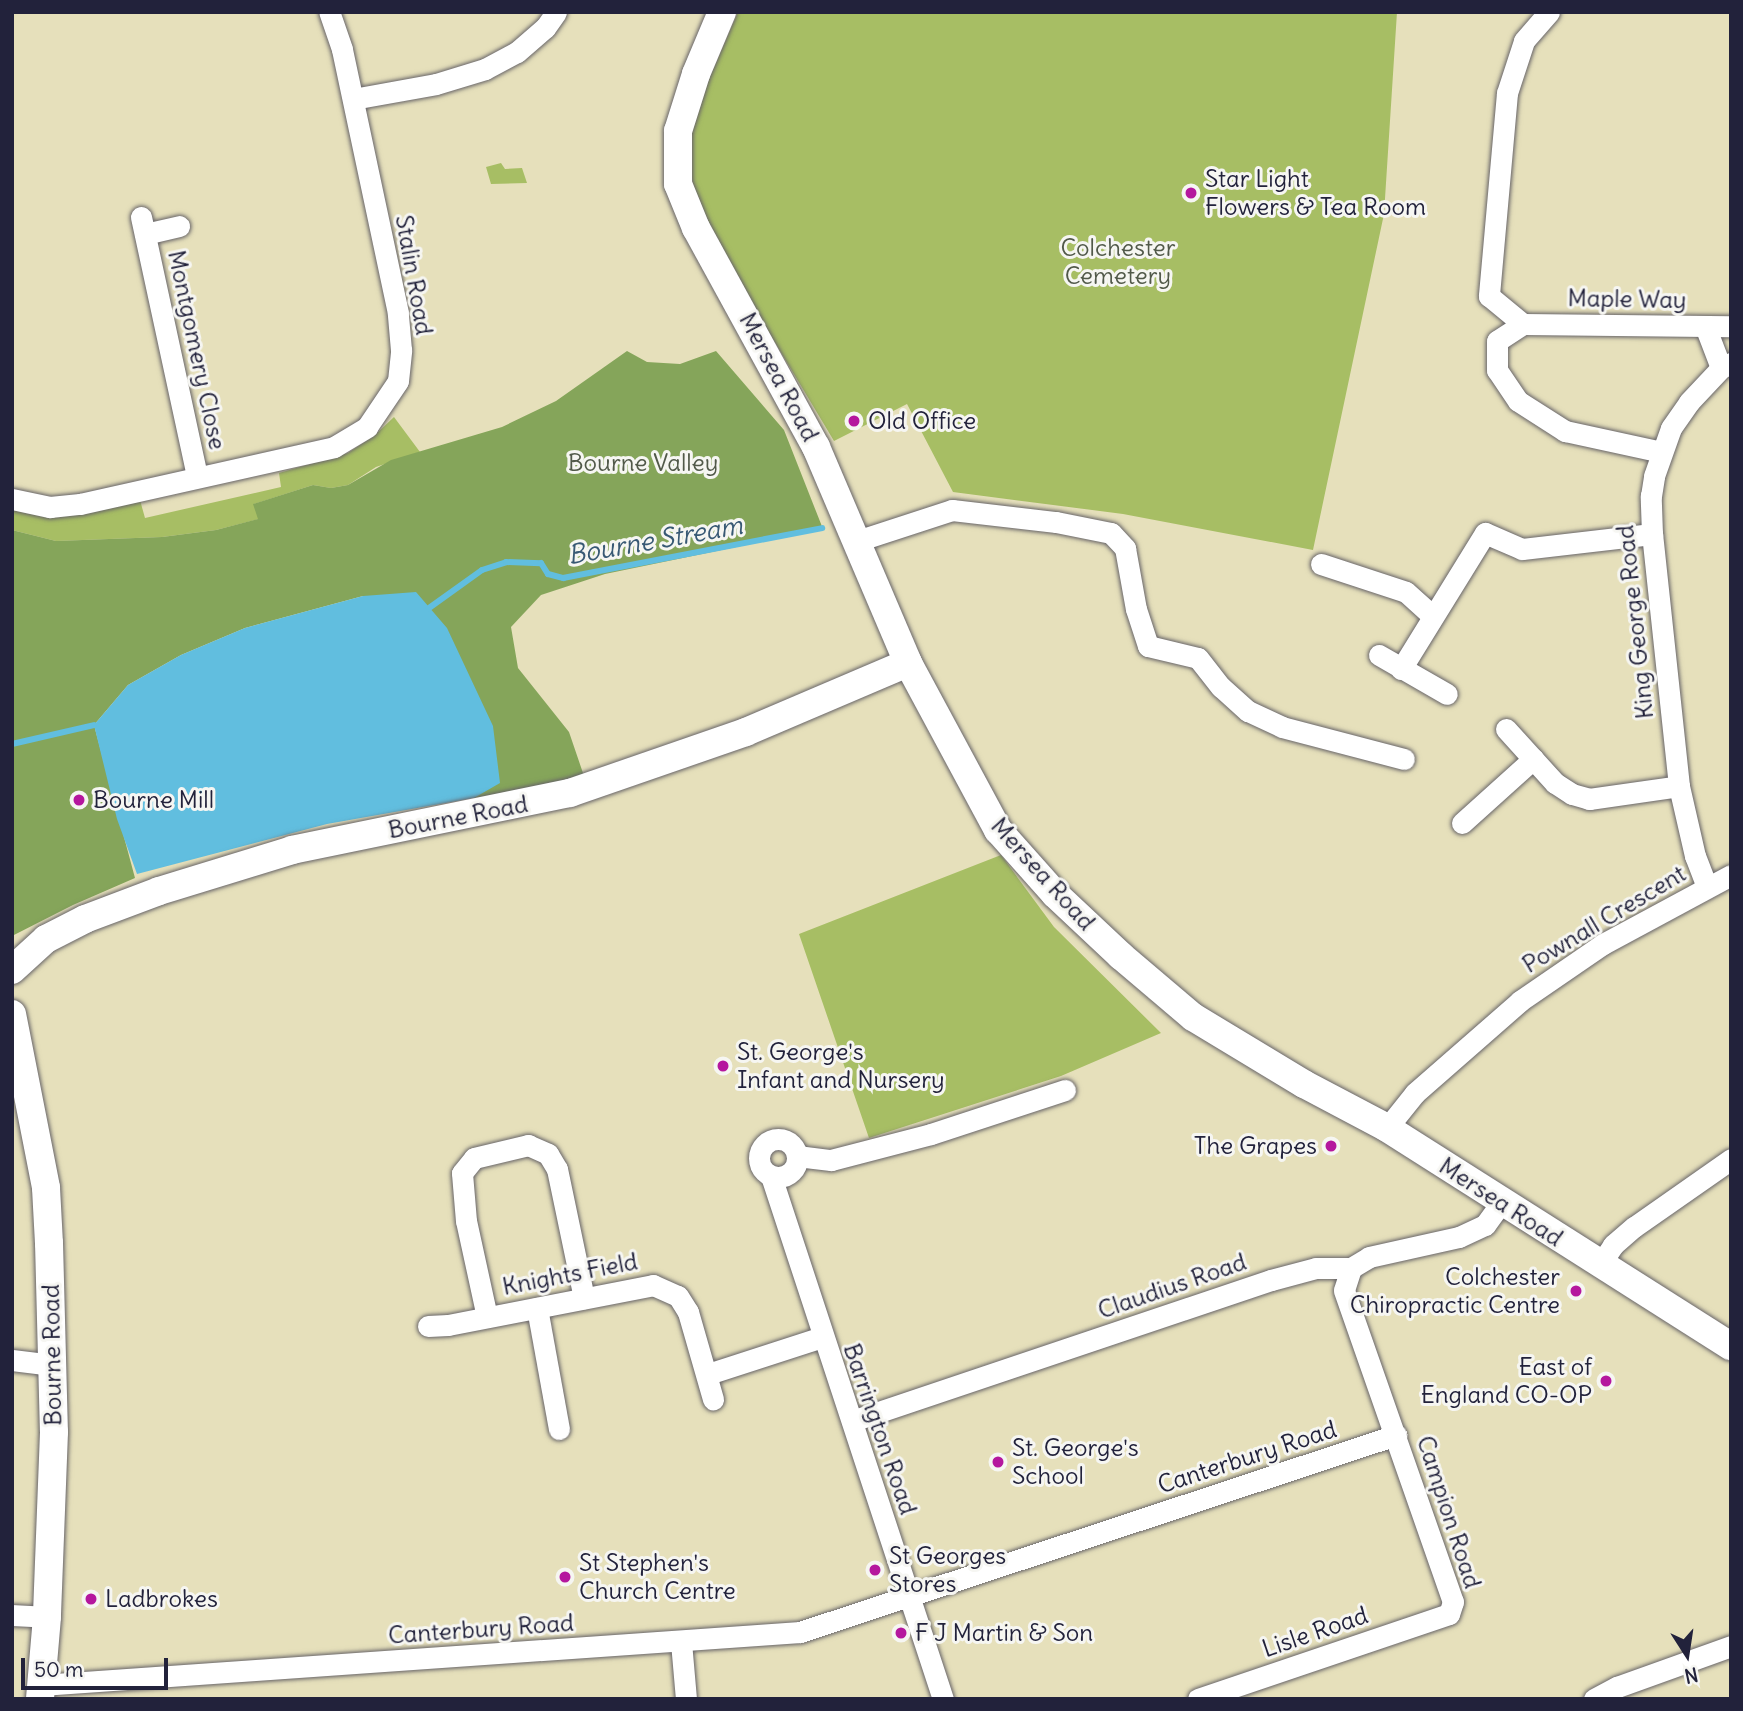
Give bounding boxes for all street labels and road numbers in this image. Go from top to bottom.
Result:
street label: Stalin Road [389,213,439,337]
street label: Montgomery Close [162,248,232,452]
street label: Maple Way [1567,284,1687,314]
street label: Mersea Road [733,308,825,446]
street label: King George Road [1610,524,1660,720]
street label: Bourne Road [386,789,530,845]
street label: Mersea Road [985,812,1101,936]
street label: Pownall Crescent [1517,859,1691,979]
street label: Mersea Road [1434,1151,1568,1253]
street label: Knights Field [500,1247,640,1301]
street label: Claudius Road [1094,1247,1250,1325]
street label: Bourne Road [36,1284,68,1426]
street label: Barrington Road [837,1340,923,1518]
street label: Canterbury Road [1154,1415,1340,1499]
street label: Campion Road [1411,1432,1487,1592]
street label: Lisle Road [1258,1601,1372,1663]
street label: Canterbury Road [387,1608,575,1650]

